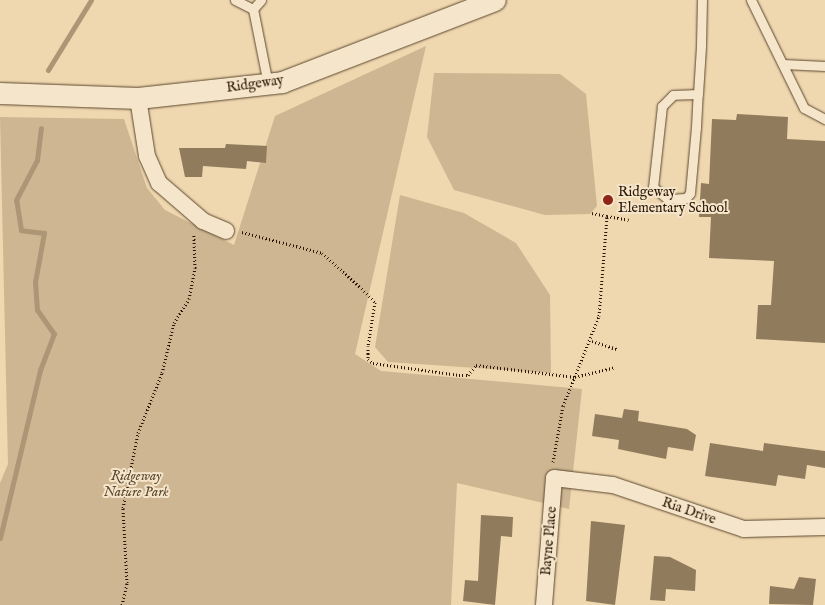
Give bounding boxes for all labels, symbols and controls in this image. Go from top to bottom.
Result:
street label: Ridgeway [225,72,285,96]
place label: Ridgeway Elementary School [618,184,728,216]
marker: Ridgeway Elementary School [602,194,614,206]
park label: Ridgeway Nature Park [103,468,169,501]
street label: Ria Drive [660,494,718,528]
street label: Bayne Place [538,506,560,576]

